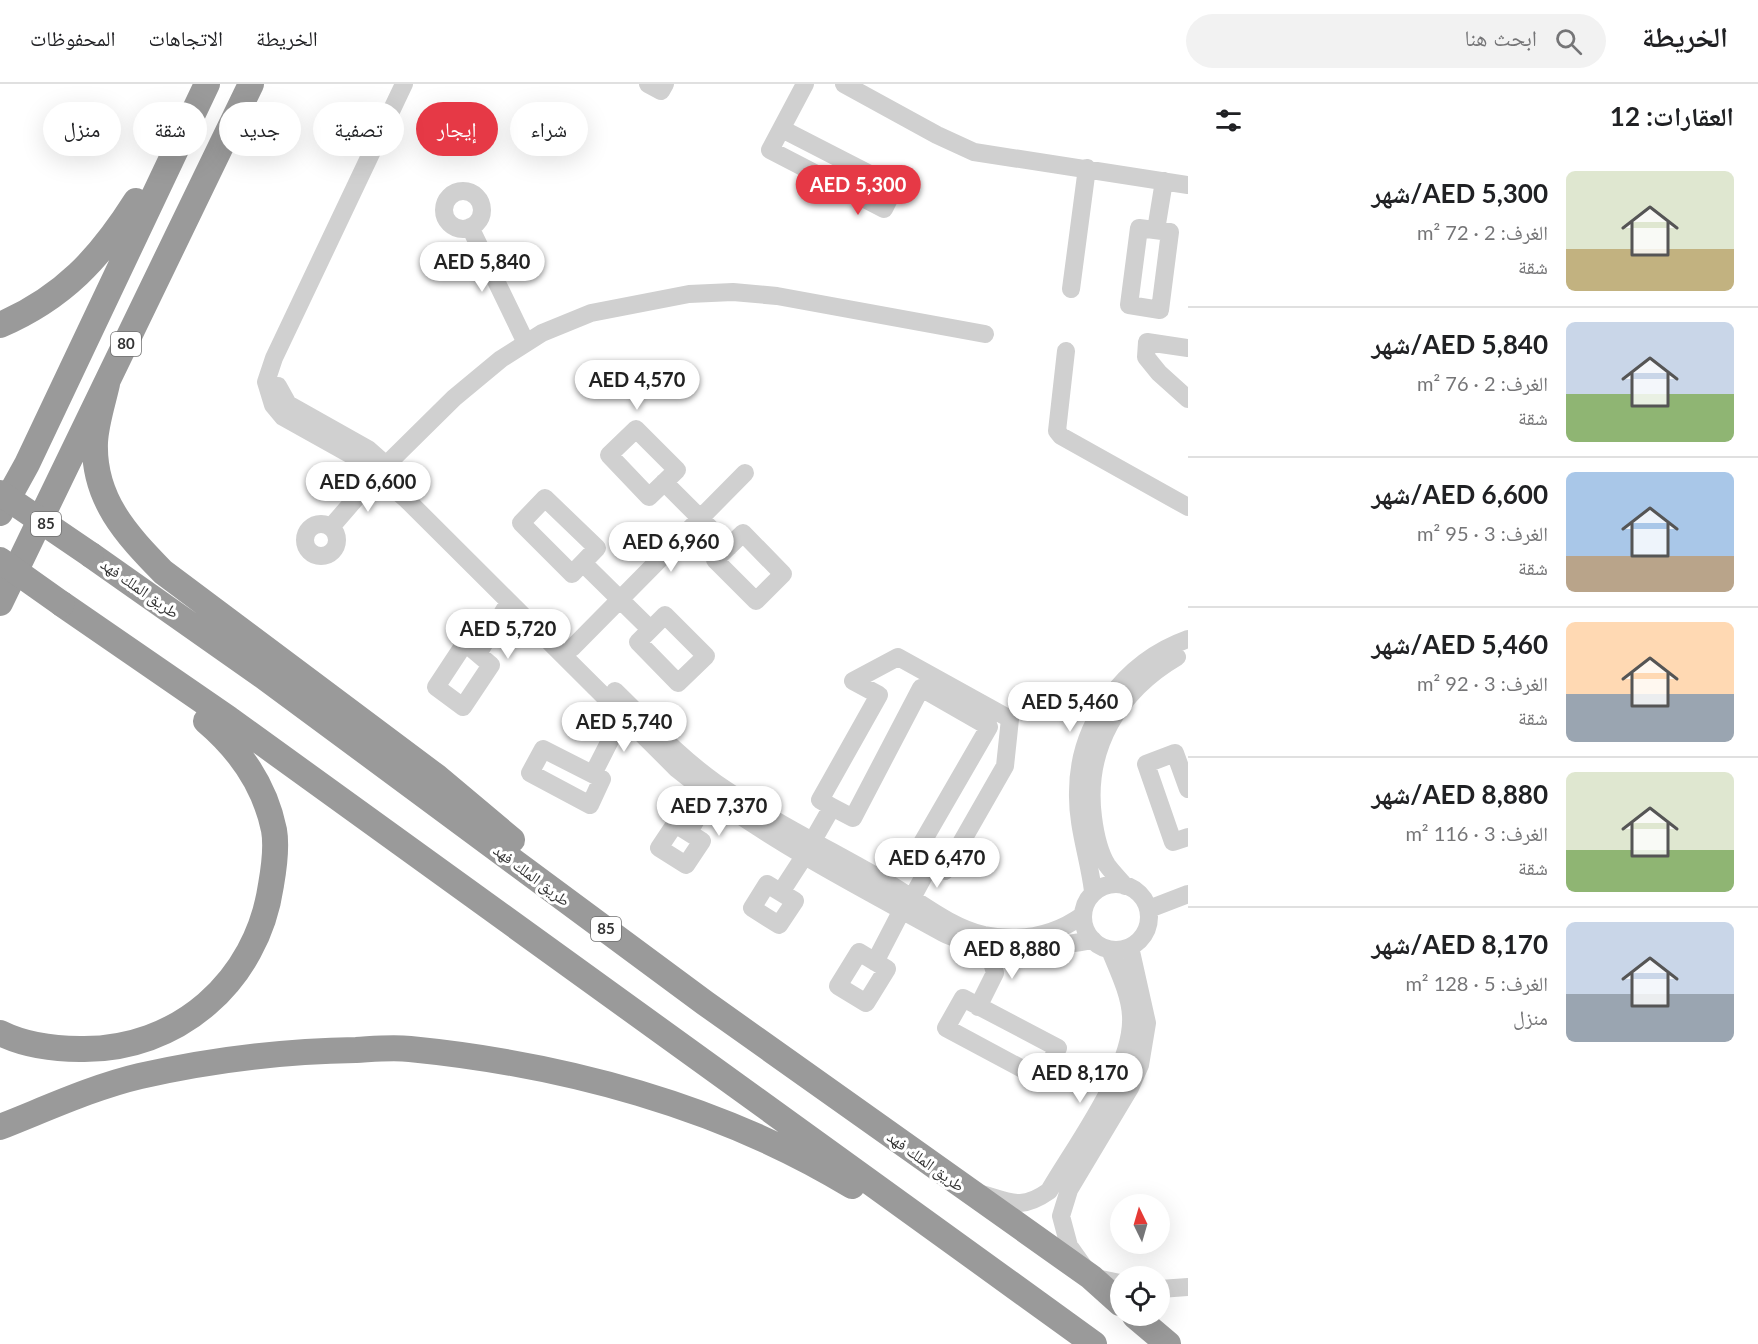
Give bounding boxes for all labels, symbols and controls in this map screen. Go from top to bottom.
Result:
search box [1186,14,1606,68]
text: الخريطة [1642,19,1728,53]
text: ابحث هنا [1464,24,1537,51]
text: المحفوظات [30,25,115,50]
text: الاتجاهات [148,25,223,50]
text: الخريطة [256,25,318,50]
icon: search [1552,25,1585,58]
text: العقارات: 12 [1610,100,1734,132]
chip: منزل [43,102,121,156]
chip: شقة [133,102,207,156]
chip: جديد [219,102,301,156]
chip: تصفية [313,102,404,156]
chip: إيجار [416,102,498,156]
chip: شراء [510,102,588,156]
icon: filters [1212,104,1245,137]
pin: AED 5,300 [789,165,927,216]
text: AED 5,300 [810,172,906,196]
text: AED 5,300/شهر [1372,177,1548,209]
icon: home [1614,195,1686,267]
text: الغرف: 2 · 72 m² [1417,220,1548,244]
pin: AED 5,840 [413,242,551,293]
text: AED 5,840 [434,249,530,273]
text: شقة [1518,254,1548,278]
text: AED 5,840/شهر [1372,328,1548,360]
road number: 80 [111,332,141,356]
icon: home [1614,346,1686,418]
pin: AED 4,570 [568,360,706,411]
text: AED 4,570 [589,367,685,391]
text: الغرف: 2 · 76 m² [1417,371,1548,395]
text: شقة [1518,405,1548,429]
pin: AED 6,600 [299,462,437,513]
text: AED 6,600 [320,469,416,493]
text: AED 6,600/شهر [1372,478,1548,510]
icon: home [1614,496,1686,568]
road number: 85 [31,512,61,536]
text: الغرف: 3 · 95 m² [1417,521,1548,545]
pin: AED 6,960 [602,522,740,573]
text: AED 6,960 [623,529,719,553]
street label: طريق الملك فهد [96,554,183,623]
text: شقة [1518,555,1548,579]
pin: AED 5,720 [439,609,577,660]
text: AED 5,720 [460,616,556,640]
text: AED 5,460/شهر [1372,628,1548,660]
icon: home [1614,646,1686,718]
text: الغرف: 3 · 92 m² [1417,671,1548,695]
pin: AED 5,460 [1001,682,1139,733]
text: AED 5,460 [1022,689,1118,713]
pin: AED 5,740 [555,702,693,753]
text: شقة [1518,705,1548,729]
text: AED 5,740 [576,709,672,733]
text: AED 8,880/شهر [1372,778,1548,810]
pin: AED 7,370 [650,786,788,837]
text: AED 7,370 [671,793,767,817]
icon: home [1614,796,1686,868]
text: الغرف: 3 · 116 m² [1405,821,1548,845]
pin: AED 6,470 [868,838,1006,889]
street label: طريق الملك فهد [489,840,574,911]
text: AED 6,470 [889,845,985,869]
text: شقة [1518,855,1548,879]
road number: 85 [591,917,621,941]
text: AED 8,170/شهر [1372,928,1548,960]
pin: AED 8,880 [943,929,1081,980]
text: AED 8,880 [964,936,1060,960]
icon: home [1614,946,1686,1018]
text: الغرف: 5 · 128 m² [1405,971,1548,995]
text: منزل [1513,1005,1548,1029]
pin: AED 8,170 [1011,1053,1149,1104]
text: AED 8,170 [1032,1060,1128,1084]
street label: طريق الملك فهد [883,1126,969,1197]
north arrow [1110,1194,1170,1254]
map controls [1110,1194,1170,1326]
button: locate [1110,1266,1170,1326]

